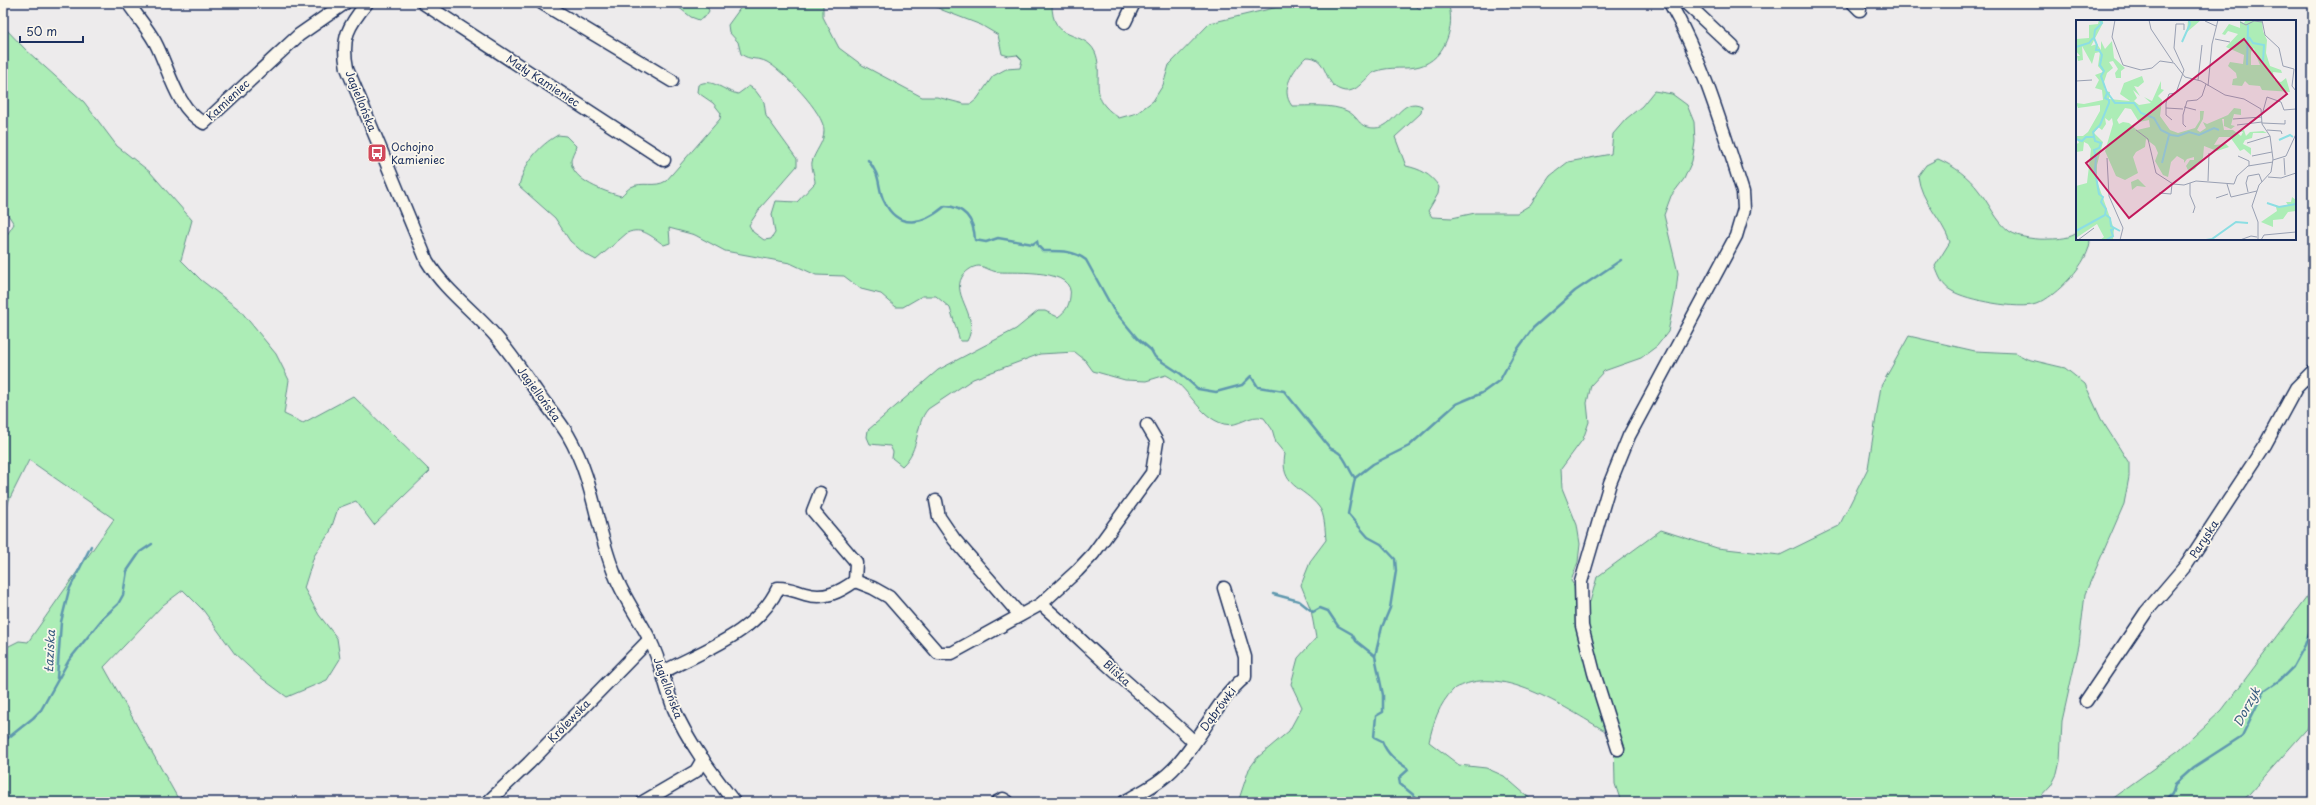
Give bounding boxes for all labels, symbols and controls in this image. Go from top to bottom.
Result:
scale bar [20,18,83,44]
inset map [2076,20,2296,240]
text: 50 m [26,22,57,40]
street label: Mały Kamieniec [503,50,584,111]
street label: Jagiellońska [341,68,381,134]
street label: Kamieniec [202,75,253,124]
place label: Ochojno Kamieniec [391,138,445,168]
bus stop icon: Ochojno Kamieniec [366,142,388,164]
street label: Jagiellońska [514,363,565,425]
street label: Paryska [2185,516,2222,561]
water label: Łaziska [39,629,59,673]
street label: Jagiellońska [649,655,688,721]
street label: Bliska [1100,656,1135,690]
water label: Dorzyk [2228,682,2265,730]
street label: Dąbrówki [1195,683,1240,734]
street label: Królewska [543,695,594,746]

